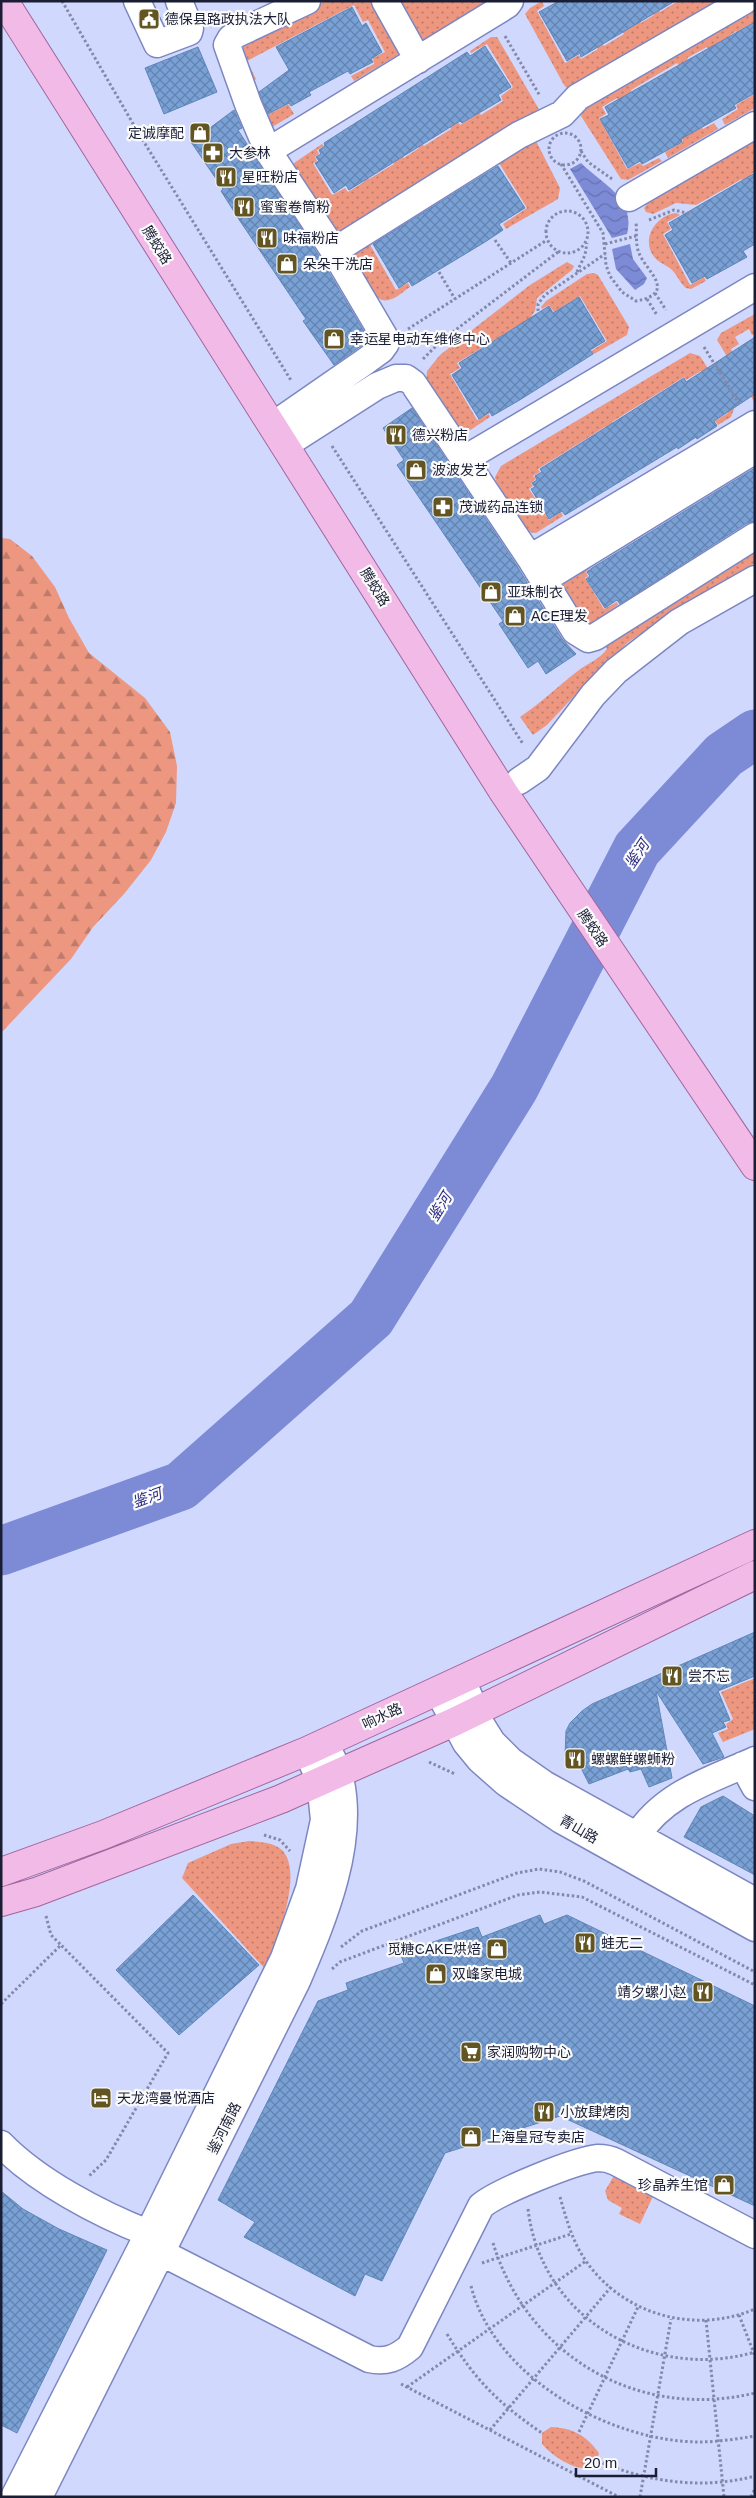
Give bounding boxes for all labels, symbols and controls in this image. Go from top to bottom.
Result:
public building icon: 德保县路政执法大队 [137,7,161,31]
place label: 德保县路政执法大队 [165,11,291,27]
shop icon: 定诚摩配 [188,121,212,145]
place label: 定诚摩配 [128,125,184,141]
pharmacy icon: 大参林 [201,141,225,165]
place label: 大参林 [229,145,271,161]
restaurant icon: 星旺粉店 [214,165,238,189]
place label: 星旺粉店 [242,169,298,185]
restaurant icon: 蜜蜜卷筒粉 [232,195,256,219]
place label: 蜜蜜卷筒粉 [260,199,330,215]
street label: 腾蛟路 [139,223,175,267]
restaurant icon: 味福粉店 [255,226,279,250]
place label: 味福粉店 [283,230,339,246]
shop icon: 朵朵干洗店 [275,252,299,276]
place label: 朵朵干洗店 [303,256,373,272]
shop icon: 幸运星电动车维修中心 [322,327,346,351]
place label: 幸运星电动车维修中心 [350,331,490,347]
restaurant icon: 德兴粉店 [384,423,408,447]
place label: 德兴粉店 [412,427,468,443]
shop icon: 波波发艺 [404,458,428,482]
place label: 波波发艺 [432,462,488,478]
pharmacy icon: 茂诚药品连锁 [431,495,455,519]
place label: 茂诚药品连锁 [459,499,543,515]
street label: 腾蛟路 [357,565,393,609]
shop icon: 亚珠制衣 [479,580,503,604]
place label: 亚珠制衣 [507,584,563,600]
shop icon: ACE理发 [503,604,527,628]
place label: ACE理发 [531,608,588,624]
water label: 鉴河 [621,834,654,871]
street label: 腾蛟路 [575,906,611,950]
water label: 鉴河 [424,1187,456,1224]
water label: 鉴河 [130,1483,167,1511]
restaurant icon: 尝不忘 [660,1664,684,1688]
place label: 尝不忘 [688,1668,730,1684]
street label: 响水路 [360,1700,404,1732]
restaurant icon: 螺螺鲜螺蛳粉 [563,1747,587,1771]
place label: 螺螺鲜螺蛳粉 [591,1751,675,1767]
street label: 青山路 [557,1812,601,1846]
restaurant icon: 蛙无二 [573,1931,597,1955]
place label: 蛙无二 [601,1935,643,1951]
shop icon: 觅糖CAKE烘焙 [485,1937,509,1961]
place label: 觅糖CAKE烘焙 [387,1941,481,1957]
shop icon: 双峰家电城 [424,1962,448,1986]
place label: 双峰家电城 [452,1966,522,1982]
restaurant icon: 靖夕螺小赵 [691,1980,715,2004]
place label: 靖夕螺小赵 [617,1984,687,2000]
supermarket icon: 家润购物中心 [459,2040,483,2064]
place label: 家润购物中心 [487,2044,571,2060]
hotel icon: 天龙湾曼悦酒店 [89,2086,113,2110]
place label: 天龙湾曼悦酒店 [117,2090,215,2106]
street label: 鉴河南路 [204,2099,244,2157]
restaurant icon: 小放肆烤肉 [532,2100,556,2124]
place label: 小放肆烤肉 [560,2104,630,2120]
shop icon: 上海皇冠专卖店 [459,2125,483,2149]
place label: 上海皇冠专卖店 [487,2129,585,2145]
shop icon: 珍晶养生馆 [712,2173,736,2197]
place label: 珍晶养生馆 [638,2177,708,2193]
scale bar [576,2446,656,2478]
text: 20 m [584,2454,617,2471]

